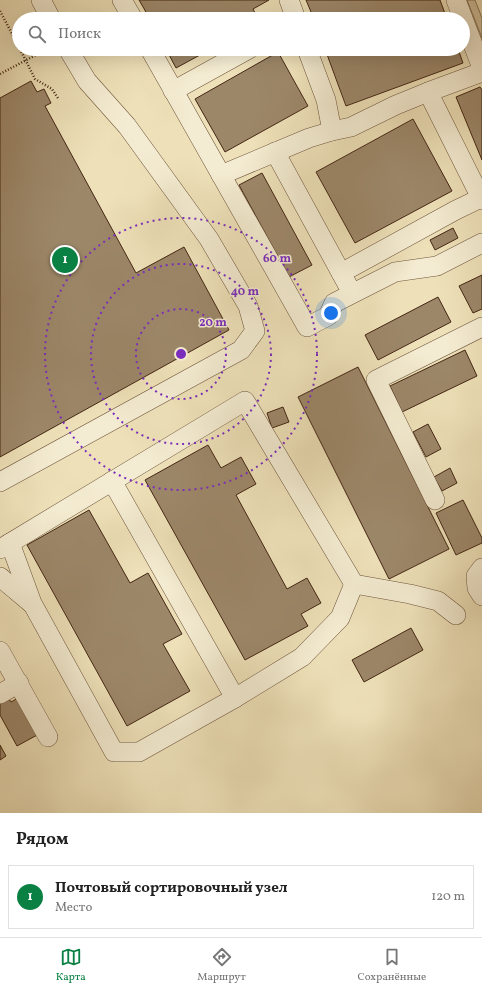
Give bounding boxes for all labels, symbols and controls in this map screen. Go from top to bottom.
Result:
search box [12,12,470,56]
icon: search [26,23,48,45]
text: Поиск [58,24,101,45]
pin: 1 [52,245,78,275]
text: 60 m [263,251,291,267]
text: 40 m [231,284,260,300]
your location [321,303,341,323]
text: 20 m [199,315,227,331]
centre of rings [174,347,188,361]
text: Рядом [16,828,69,851]
text: Почтовый сортировочный узел [55,878,288,899]
text: 1 [27,888,33,906]
text: 120 m [431,888,465,906]
text: Место [55,899,92,917]
tab: Карта [56,946,86,985]
tab: Маршрут [197,946,246,985]
tab: Сохранённые [358,946,426,985]

